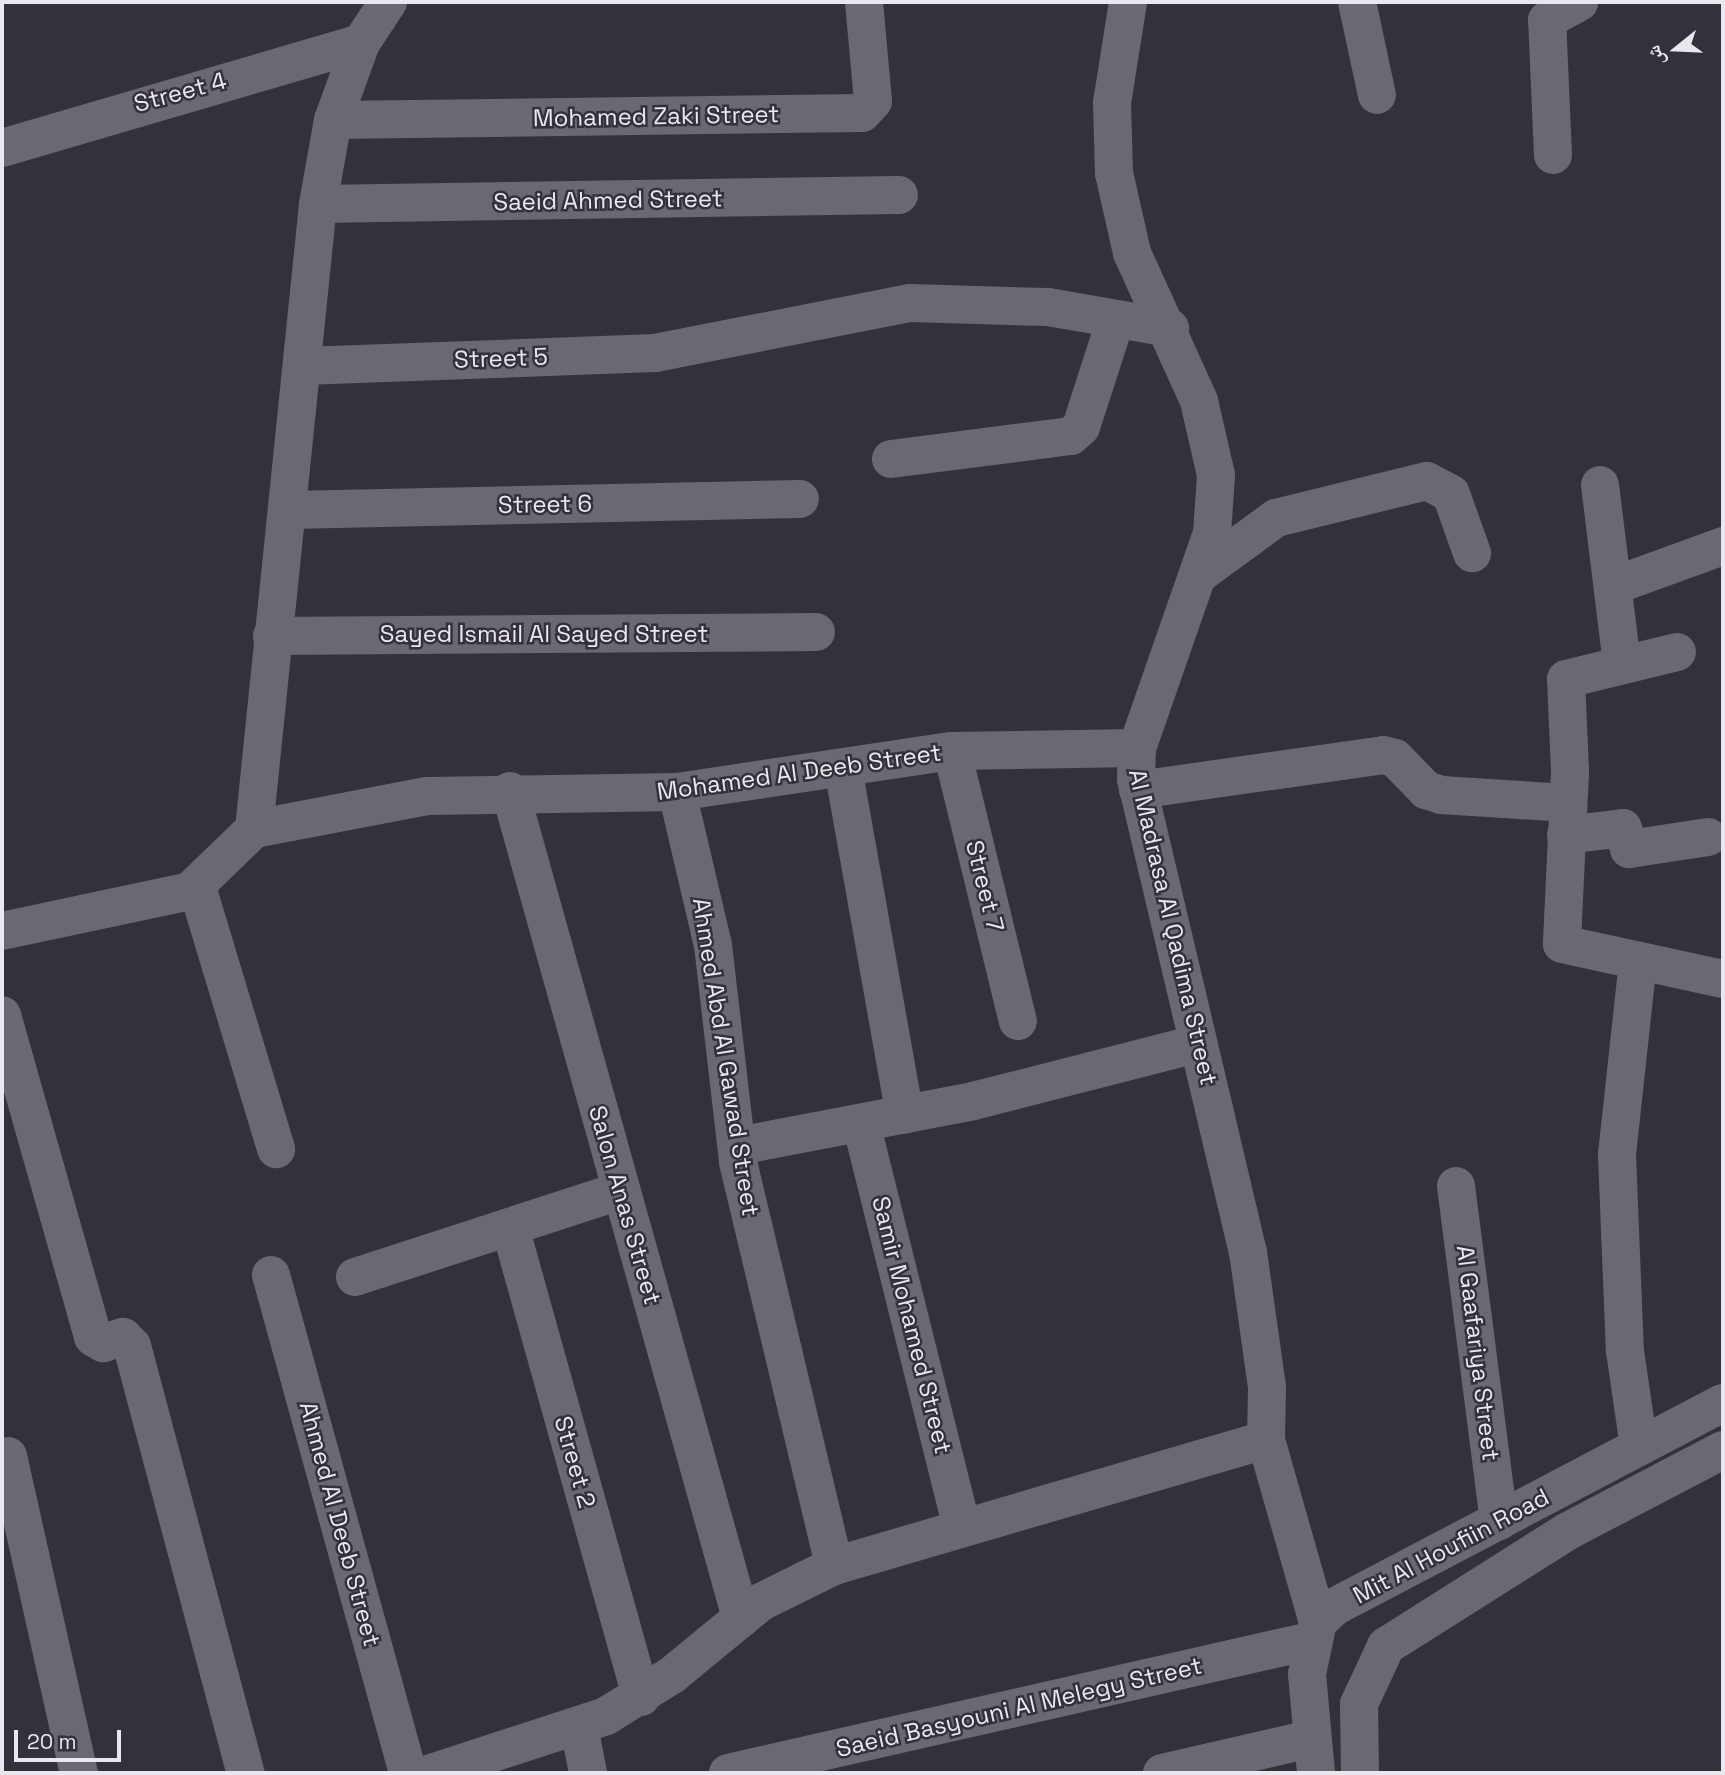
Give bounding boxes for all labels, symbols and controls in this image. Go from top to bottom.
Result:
north arrow [1641,14,1711,84]
text: ش [1641,42,1671,69]
street label: Street 4 [131,66,229,118]
street label: Mohamed Zaki Street [532,99,780,133]
street label: Saeid Ahmed Street [493,184,723,216]
street label: Street 5 [454,342,548,374]
street label: Street 6 [498,489,592,519]
street label: Sayed Ismail Al Sayed Street [380,620,708,648]
street label: Mohamed Al Deeb Street [655,738,943,806]
street label: Al Madrasa Al Qadima Street [1123,766,1223,1088]
street label: Street 7 [960,837,1010,935]
street label: Ahmed Abd Al Gawad Street [687,895,765,1219]
street label: Salon Anas Street [583,1102,667,1308]
street label: Samir Mohamed Street [866,1193,958,1457]
street label: Al Gaafariya Street [1450,1244,1506,1462]
street label: Ahmed Al Deeb Street [293,1398,387,1650]
street label: Street 2 [548,1413,602,1511]
street label: Mit Al Houfiin Road [1348,1482,1554,1610]
street label: Saeid Basyouni Al Melegy Street [833,1651,1205,1763]
scale bar [18,1716,124,1760]
text: 20 m [27,1728,77,1755]

